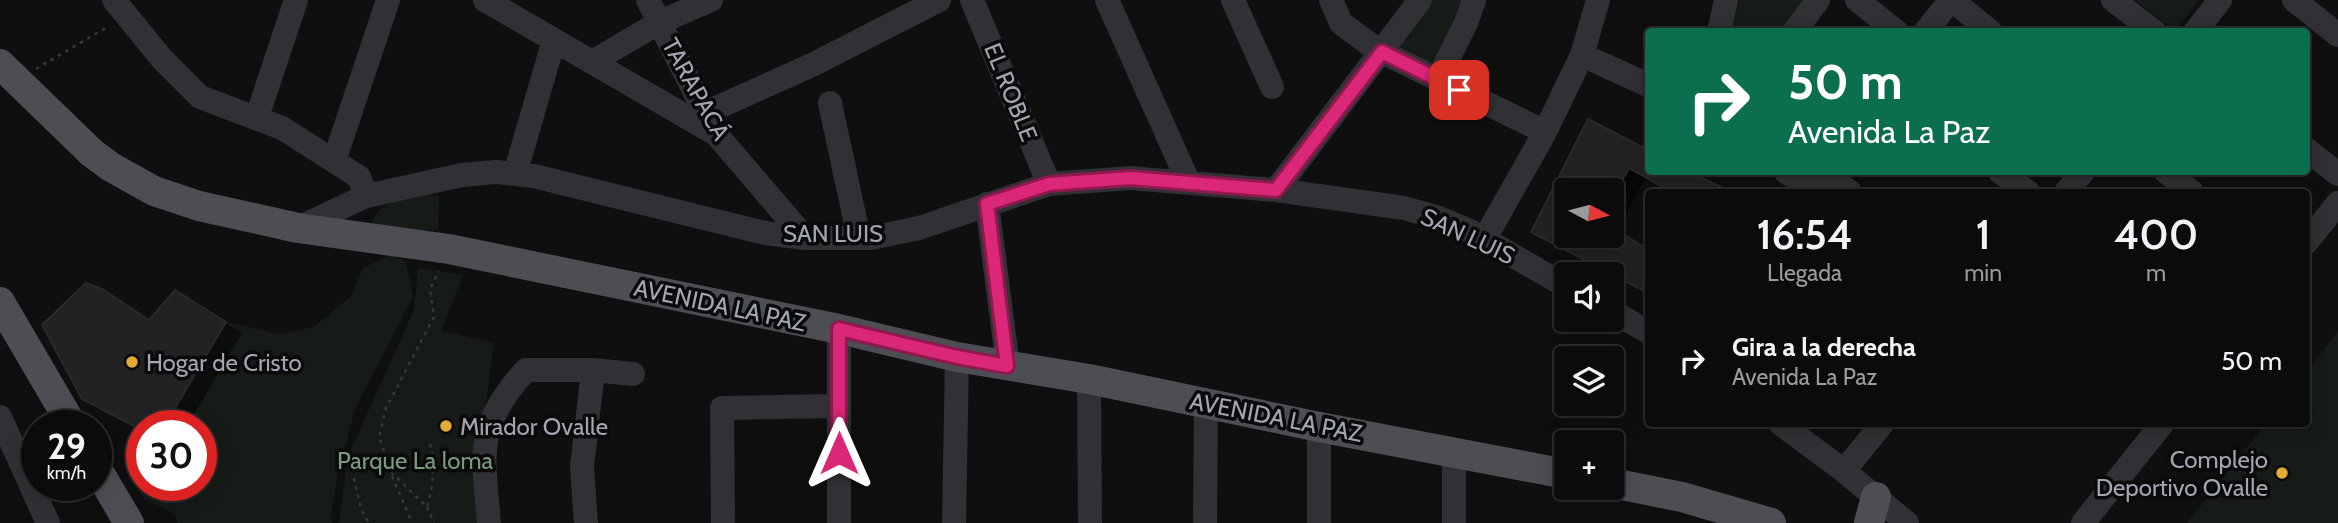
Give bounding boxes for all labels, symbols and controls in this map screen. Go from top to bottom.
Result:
street label: TARAPACÁ [656,33,736,145]
street label: EL ROBLE [978,39,1044,145]
text: 50 m [1788,52,1903,111]
icon: right [1673,56,1764,147]
pin [1429,60,1489,120]
icon: arrive [1440,71,1478,109]
text: Avenida La Paz [1788,112,1990,151]
north arrow [1554,178,1624,248]
map controls [1554,178,1624,500]
street label: SAN LUIS [1416,202,1520,270]
text: 16:54 [1757,208,1852,260]
text: 1 [1976,208,1991,260]
text: 400 [2114,208,2198,260]
street label: SAN LUIS [783,219,883,248]
text: Llegada [1767,259,1842,287]
text: min [1964,259,2002,287]
text: m [2146,259,2166,287]
button: sound [1554,262,1624,332]
street label: AVENIDA LA PAZ [631,273,809,338]
text: Gira a la derecha [1732,331,1916,363]
icon: right [1673,342,1711,380]
text: 50 m [2221,345,2282,377]
button: layers [1554,346,1624,416]
place label: Hogar de Cristo [146,348,302,377]
marker: Hogar de Cristo [124,354,140,370]
text: Avenida La Paz [1732,363,1877,391]
street label: AVENIDA LA PAZ [1187,386,1365,448]
speed limit sign: 30 [126,410,217,501]
place label: Mirador Ovalle [460,412,608,441]
position arrow [802,416,876,490]
marker: Mirador Ovalle [438,418,454,434]
text: 29 [47,425,86,468]
button: + [1554,430,1624,500]
place label: Complejo Deportivo Ovalle [2096,445,2268,502]
park label: Parque La loma [337,446,494,475]
text: km/h [47,462,86,484]
marker: Complejo Deportivo Ovalle [2274,465,2290,481]

